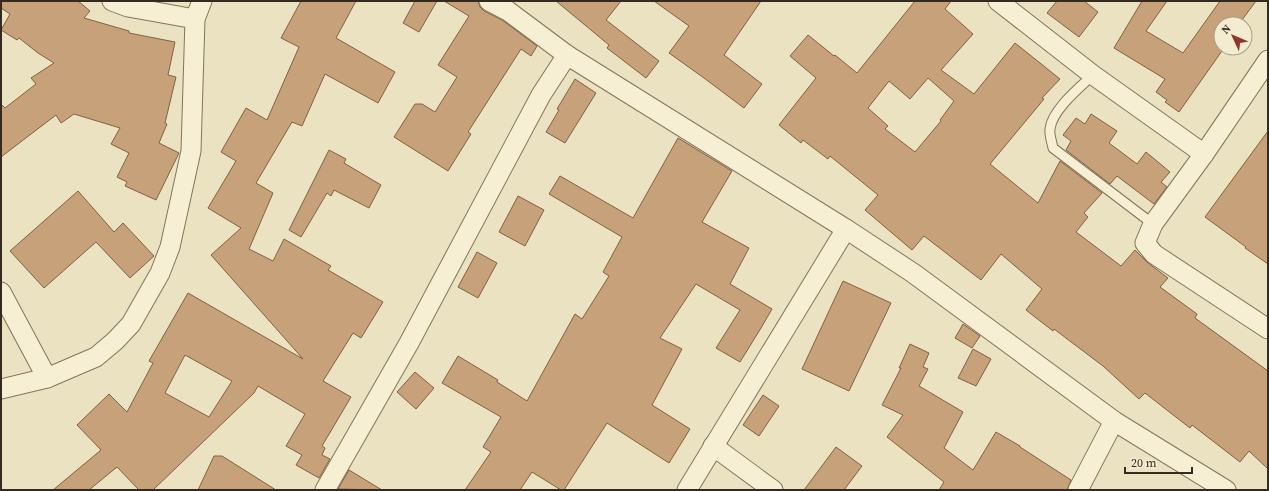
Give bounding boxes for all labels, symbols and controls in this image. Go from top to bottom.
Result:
north arrow [1213,16,1253,56]
text: N [1218,21,1234,37]
scale bar [1125,449,1192,475]
text: 20 m [1131,455,1157,471]

